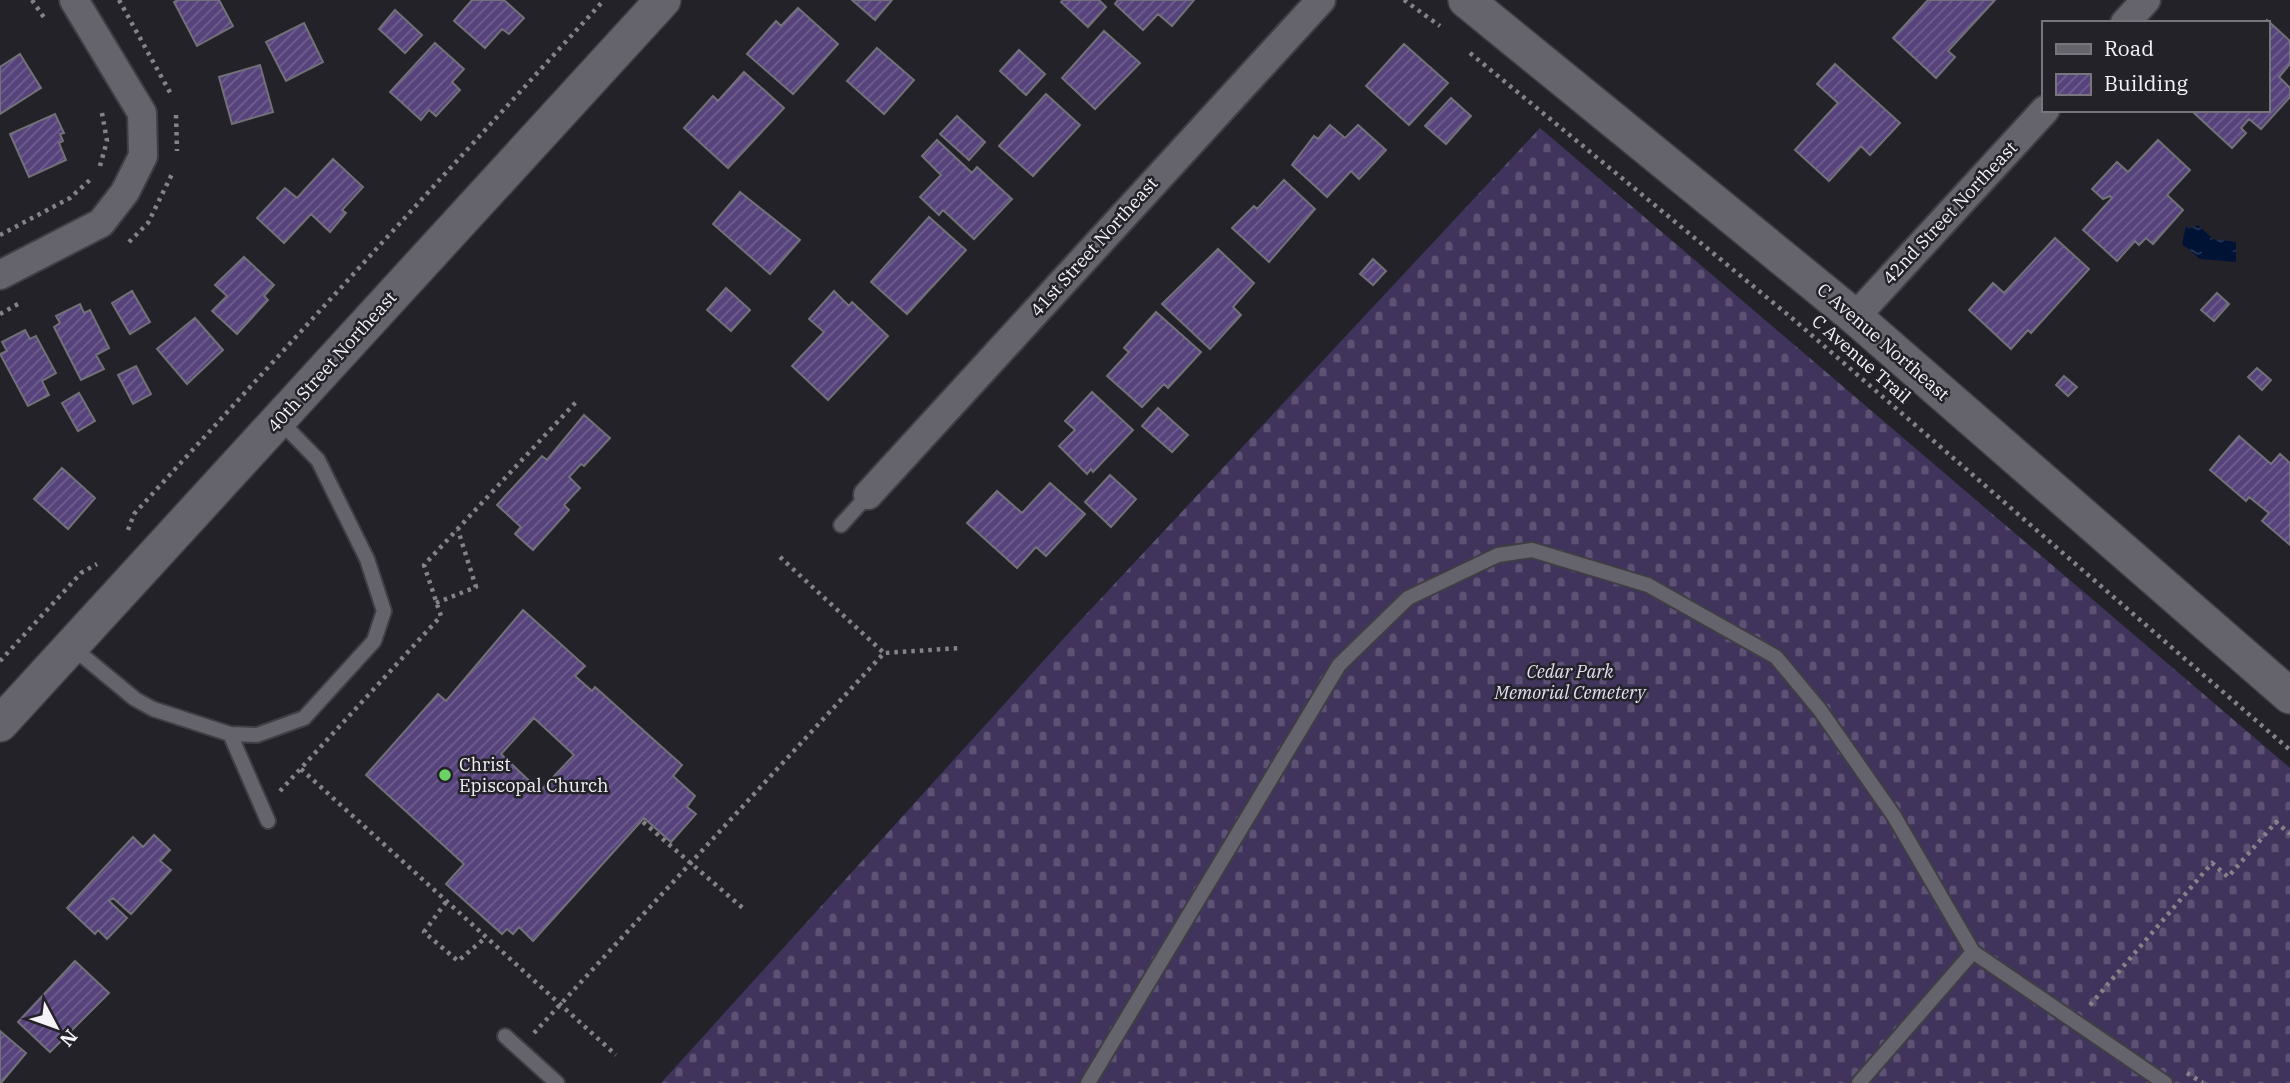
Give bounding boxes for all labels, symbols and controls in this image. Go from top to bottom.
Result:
legend [2042,21,2269,112]
text: Road [2104,34,2154,62]
text: Building [2104,69,2189,97]
street label: 42nd Street Northeast [1877,136,2022,289]
street label: 41st Street Northeast [1025,172,1162,321]
street label: C Avenue Northeast [1812,278,1954,405]
street label: 40th Street Northeast [262,286,401,437]
street label: C Avenue Trail [1807,309,1916,408]
park label: Cedar Park Memorial Cemetery [1494,660,1647,704]
place label: Christ Episcopal Church [459,753,608,797]
marker: Christ Episcopal Church [437,767,453,783]
north arrow [21,992,91,1062]
text: N [55,1025,83,1052]

